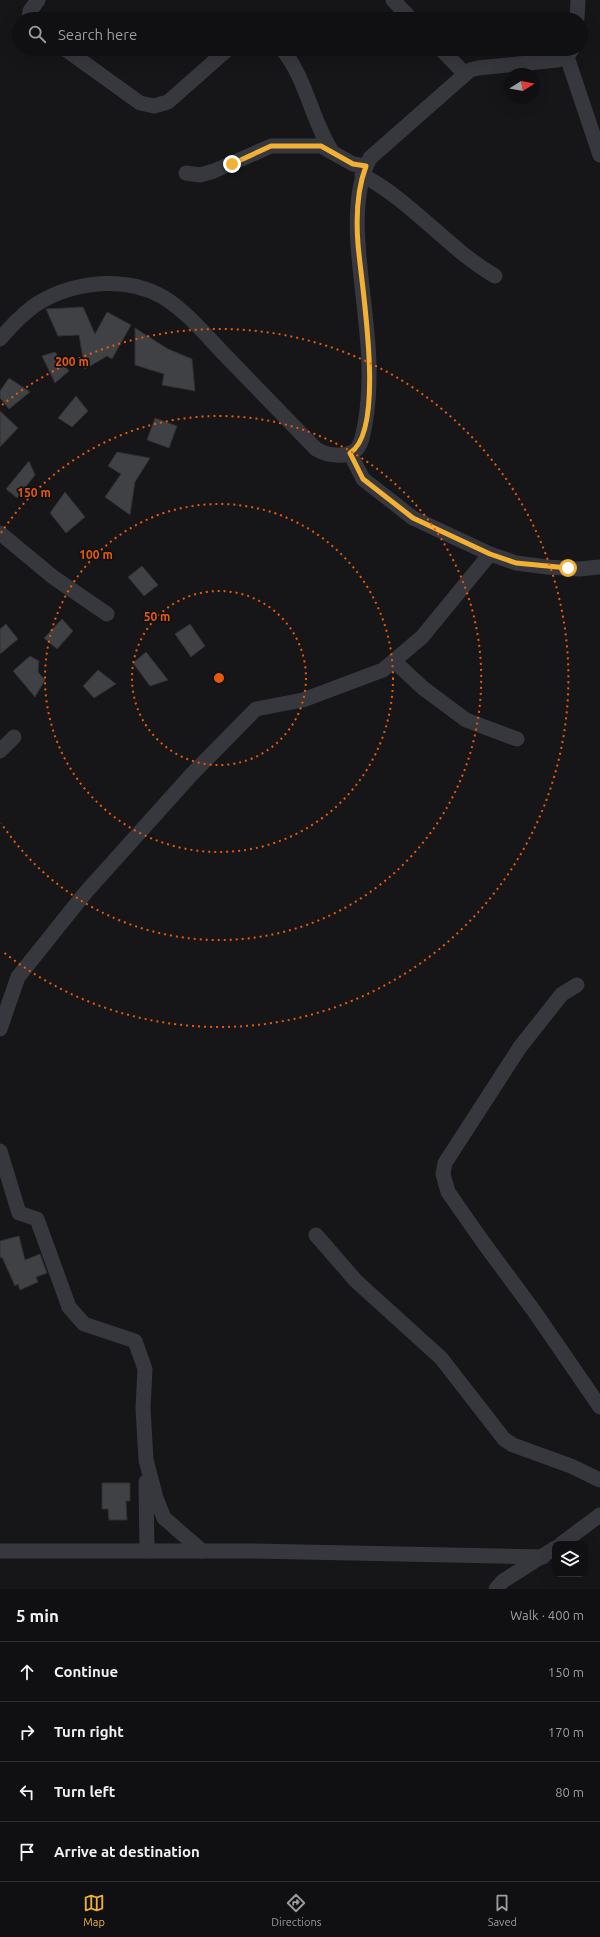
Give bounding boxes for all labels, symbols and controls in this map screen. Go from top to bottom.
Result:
search box [12,12,588,56]
icon: search [26,23,48,45]
text: Search here [58,26,137,43]
north arrow [504,68,540,104]
route end [223,155,241,173]
text: 200 m [55,355,89,368]
text: 150 m [17,486,51,499]
text: 100 m [79,548,113,561]
route start [559,559,577,577]
text: 50 m [144,610,170,623]
centre of rings [212,671,226,685]
map controls [552,1541,588,1577]
button: layers [552,1541,588,1577]
text: 5 min [16,1606,59,1625]
text: Walk · 400 m [510,1608,584,1622]
icon: ahead [16,1661,38,1683]
text: Continue [54,1663,118,1680]
text: 150 m [548,1665,584,1679]
icon: right [16,1721,38,1743]
text: Turn right [54,1723,124,1740]
text: 170 m [548,1725,584,1739]
icon: left [16,1781,38,1803]
text: Turn left [54,1783,115,1800]
text: 80 m [555,1785,584,1799]
icon: arrive [16,1841,38,1863]
text: Arrive at destination [54,1843,200,1860]
tab: Map [83,1892,105,1928]
tab: Directions [271,1892,321,1928]
tab: Saved [488,1892,517,1928]

